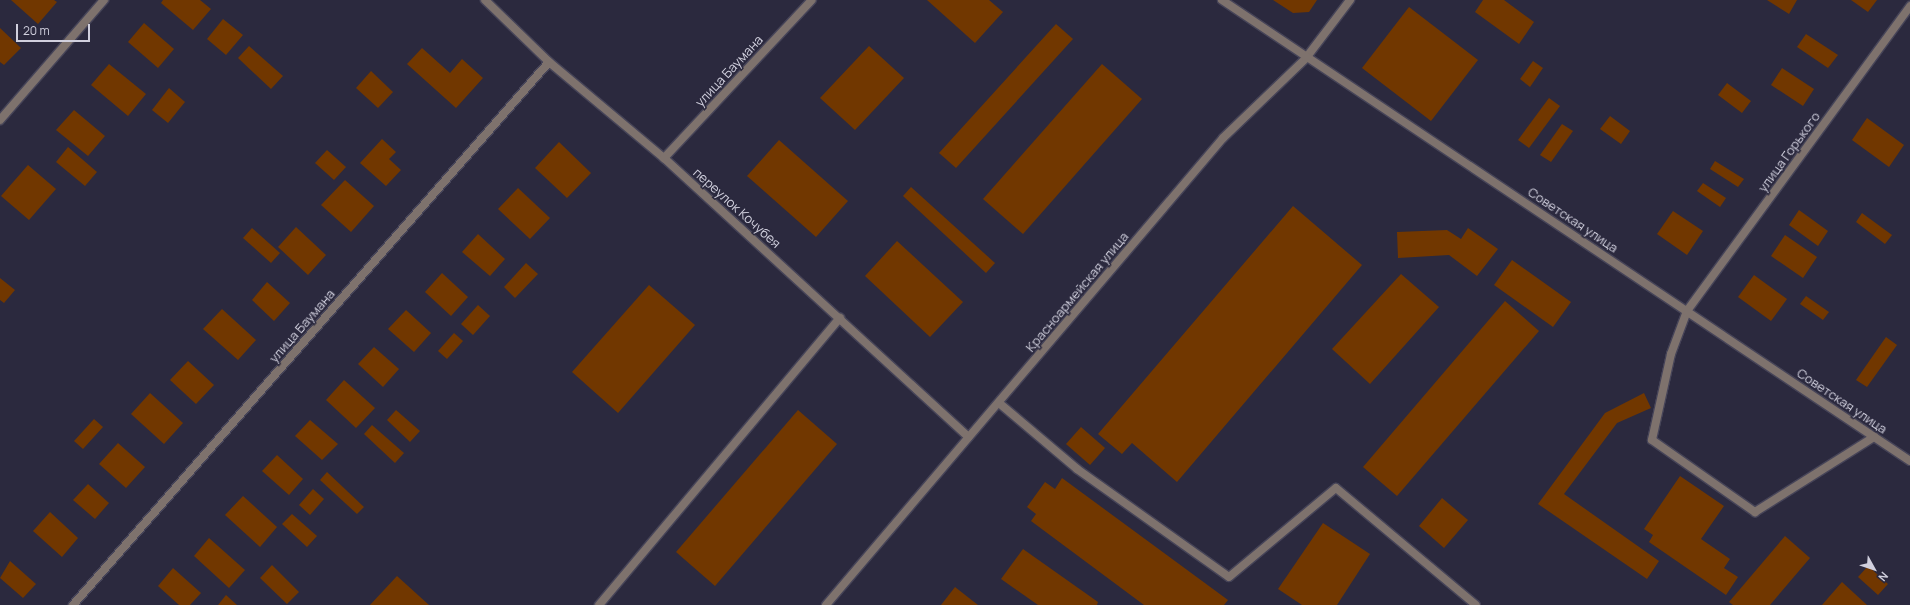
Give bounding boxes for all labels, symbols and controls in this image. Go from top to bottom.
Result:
scale bar [18,16,92,42]
text: 20 m [23,22,50,39]
street label: улица Баумана [692,32,766,110]
street label: улица Горького [1755,109,1823,195]
street label: переулок Кочубея [690,165,784,251]
street label: Советская улица [1525,184,1621,256]
street label: Красноармейская улица [1022,229,1132,355]
street label: улица Баумана [266,286,338,366]
street label: Советская улица [1794,365,1890,437]
north arrow [1854,549,1894,589]
text: N [1875,569,1892,585]

